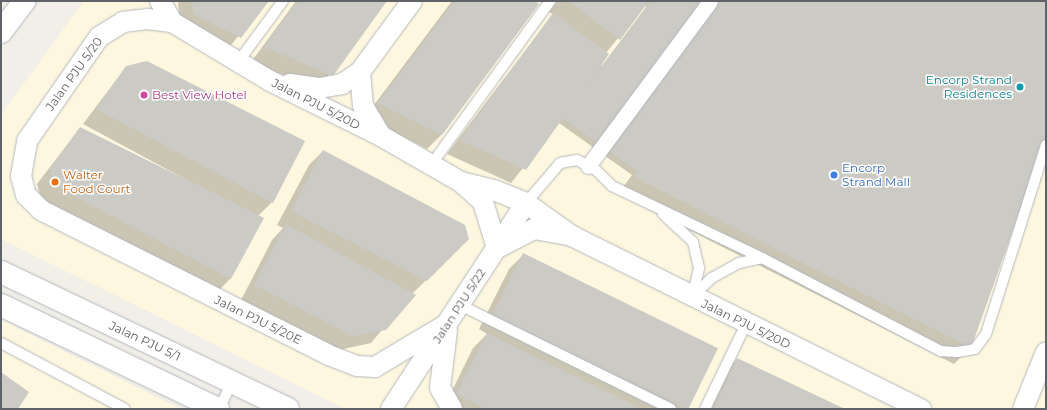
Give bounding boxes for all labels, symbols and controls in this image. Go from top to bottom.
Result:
street label: Jalan PJU 5/20 [43,35,105,113]
place label: Encorp Strand Residences [926,73,1012,101]
street label: Jalan PJU 5/20D [270,76,362,132]
marker: Encorp Strand Residences [1015,82,1025,92]
place label: Best View Hotel [152,88,247,102]
marker: Best View Hotel [139,90,149,100]
place label: Encorp Strand Mall [842,161,910,189]
place label: Walter Food Court [63,168,130,196]
marker: Encorp Strand Mall [829,170,839,180]
marker: Walter Food Court [50,177,60,187]
street label: Jalan PJU 5/22 [430,266,488,346]
street label: Jalan PJU 5/20E [212,293,304,347]
street label: Jalan PJU 5/20D [699,296,793,352]
street label: Jalan PJU 5/1 [107,318,183,364]

